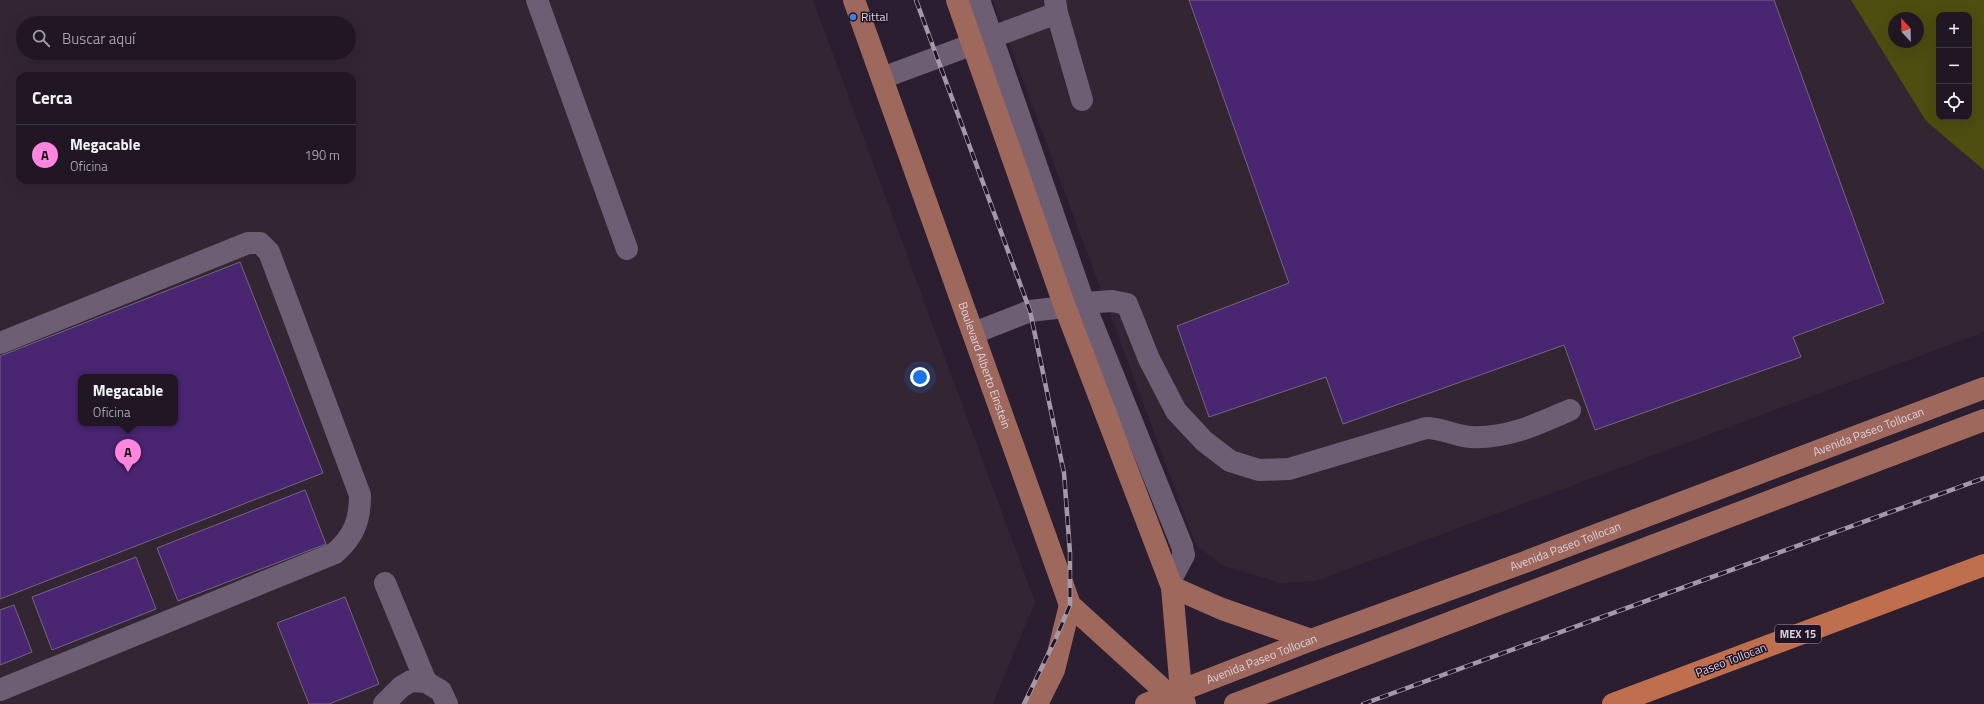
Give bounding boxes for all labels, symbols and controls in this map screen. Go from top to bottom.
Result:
place label: Rittal [861,7,888,26]
marker: Rittal [848,12,858,22]
north arrow [1888,12,1924,48]
map controls [1936,12,1972,120]
button: + [1936,12,1972,48]
search box [16,16,356,60]
icon: search [30,27,52,49]
text: Buscar aquí [62,27,135,50]
button: − [1936,48,1972,84]
button: locate [1936,84,1972,120]
text: Cerca [32,85,72,111]
text: Megacable [70,133,140,156]
text: A [41,145,49,165]
text: 190 m [304,145,340,165]
text: Oficina [70,156,108,176]
street label: Boulevard Alberto Einstein [953,299,1016,432]
your location [910,367,930,387]
popup [78,374,178,426]
text: Megacable [93,379,163,402]
text: Oficina [93,402,131,422]
street label: Avenida Paseo Tollocan [1810,402,1927,461]
pin: A [115,439,141,472]
street label: Avenida Paseo Tollocan [1507,516,1624,576]
road number: MEX 15 [1775,625,1821,643]
street label: Avenida Paseo Tollocan [1203,629,1320,689]
street label: Paseo Tollocan [1692,637,1769,682]

